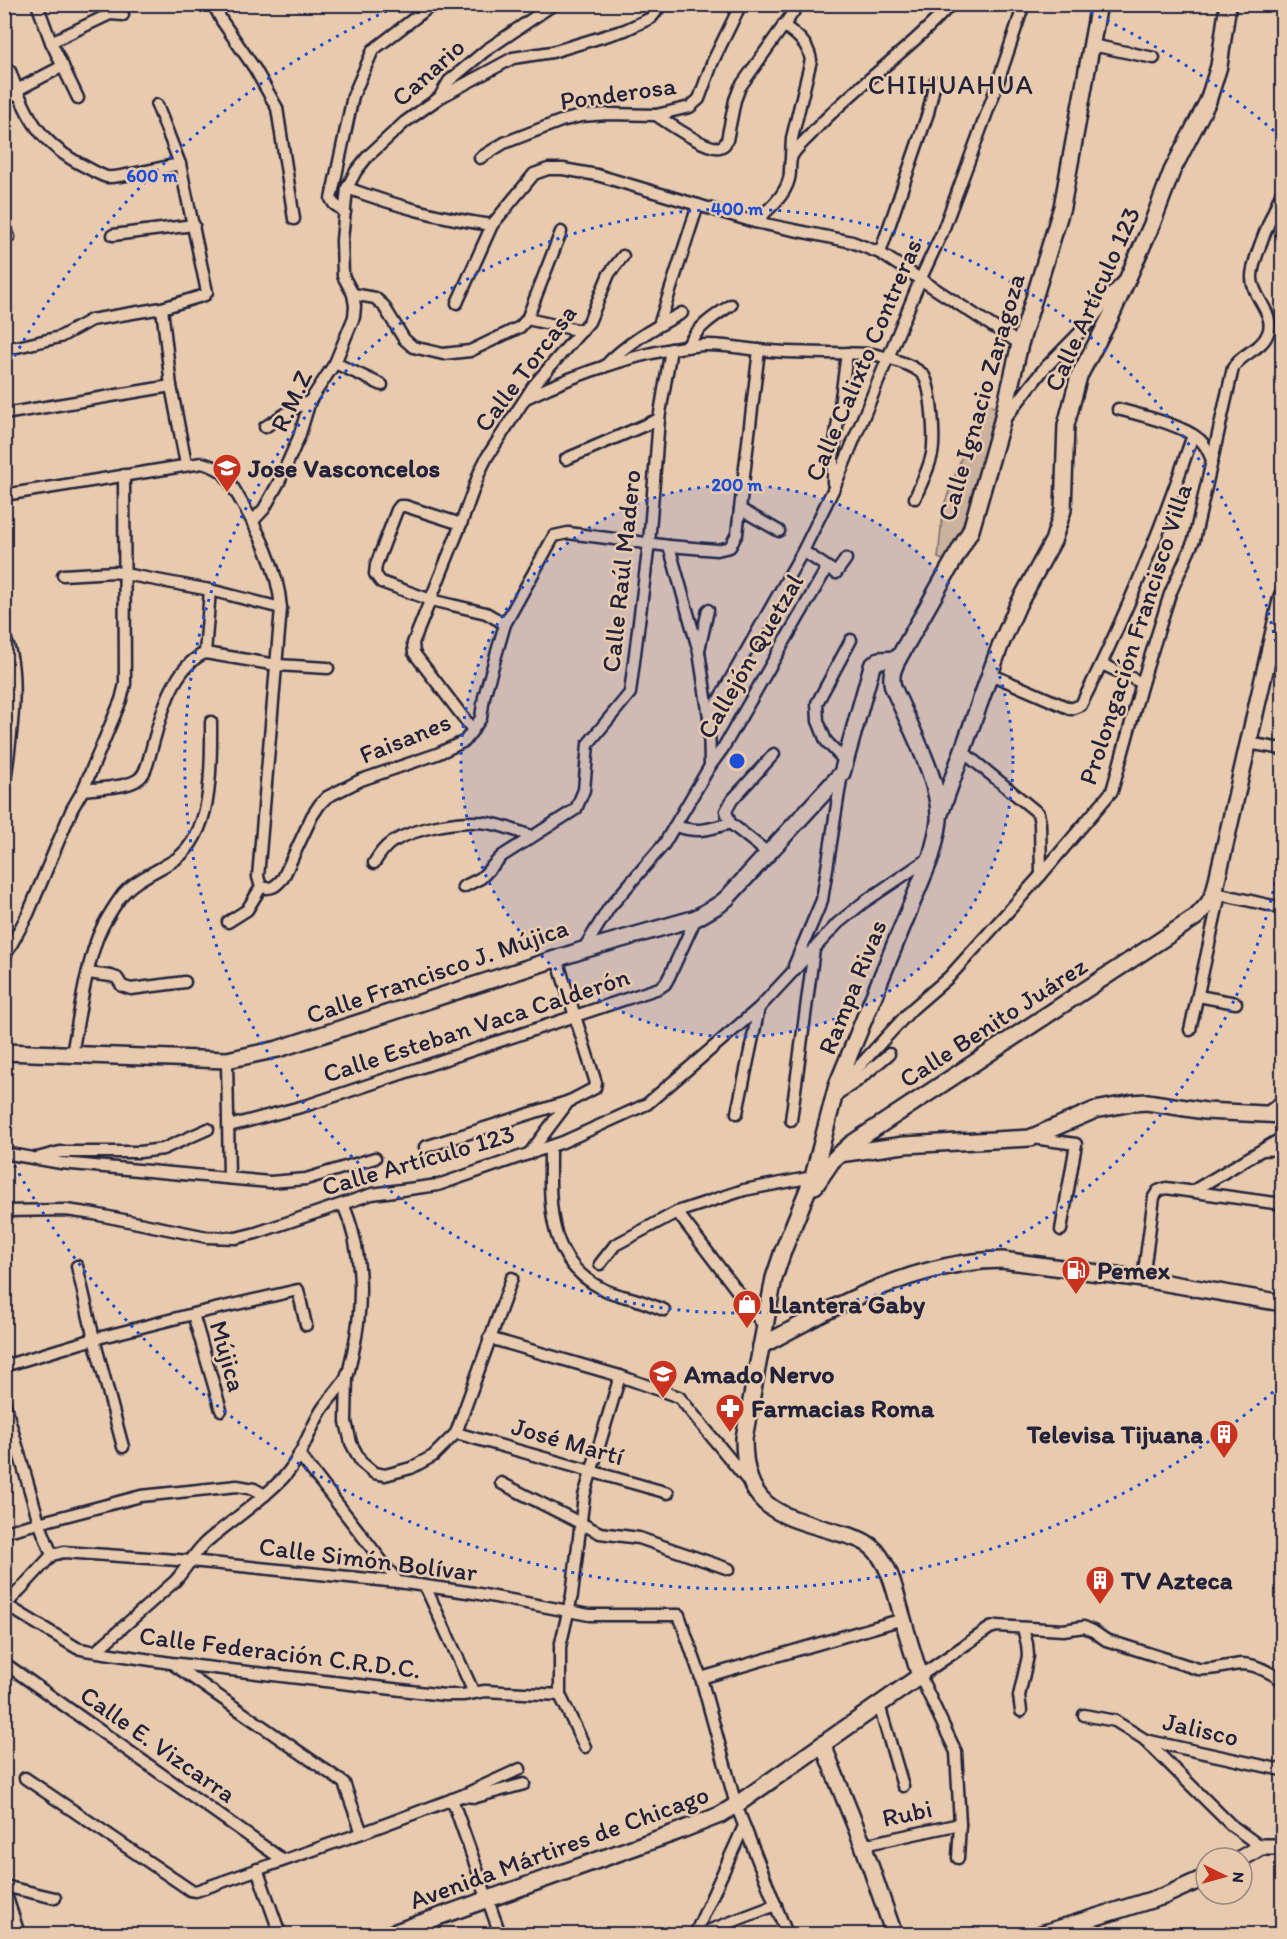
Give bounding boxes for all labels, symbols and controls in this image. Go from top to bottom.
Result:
street label: Canario [385,31,471,113]
district label: CHIHUAHUA [868,68,1034,101]
street label: Ponderosa [558,69,679,117]
text: 600 m [127,165,178,187]
text: 400 m [711,198,764,220]
street label: Calle Artículo 123 [1037,202,1147,396]
street label: Calle Calixto Contreras [797,234,929,486]
street label: Calle Ignacio Zaragoza [930,269,1032,524]
street label: Calle Torcasa [467,298,583,438]
street label: R.M.Z [263,365,319,437]
school or university icon: Jose Vasconcelos [211,452,243,494]
place label: Jose Vasconcelos [247,452,440,484]
street label: Calle Raúl Madero [594,468,648,674]
text: 200 m [712,474,763,496]
street label: Prolongación Francisco Villa [1071,479,1199,789]
street label: Callejón Quetzal [690,568,810,744]
street label: Faisanes [355,705,455,771]
centre of rings [727,751,747,771]
street label: Calle Francisco J. Mújica [302,911,572,1031]
street label: Rampa Rivas [810,915,894,1059]
street label: Calle Benito Juárez [893,949,1093,1095]
street label: Calle Esteban Vaca Calderón [319,960,633,1090]
street label: Calle Artículo 123 [318,1117,518,1203]
fuel station icon: Pemex [1060,1254,1092,1296]
place label: Pemex [1097,1254,1171,1286]
shop icon: Llantera Gaby [731,1288,763,1330]
place label: Llantera Gaby [768,1288,926,1320]
street label: Mújica [203,1317,253,1395]
school or university icon: Amado Nervo [647,1358,679,1400]
place label: Amado Nervo [683,1358,835,1390]
pharmacy icon: Farmacias Roma [714,1392,746,1434]
place label: Farmacias Roma [751,1392,935,1424]
street label: José Martí [508,1410,628,1472]
place label: Televisa Tijuana [1026,1418,1203,1450]
building icon: Televisa Tijuana [1208,1418,1240,1460]
street label: Calle Simón Bolívar [257,1530,480,1588]
building icon: TV Azteca [1084,1564,1116,1606]
place label: TV Azteca [1120,1564,1233,1596]
street label: Calle Federación C.R.D.C. [137,1619,423,1685]
street label: Calle E. Vizcarra [74,1679,242,1810]
street label: Jalisco [1160,1705,1242,1753]
street label: Avenida Mártires de Chicago [405,1778,713,1916]
street label: Rubi [879,1792,935,1834]
north arrow [1194,1846,1254,1906]
text: N [1229,1871,1248,1883]

